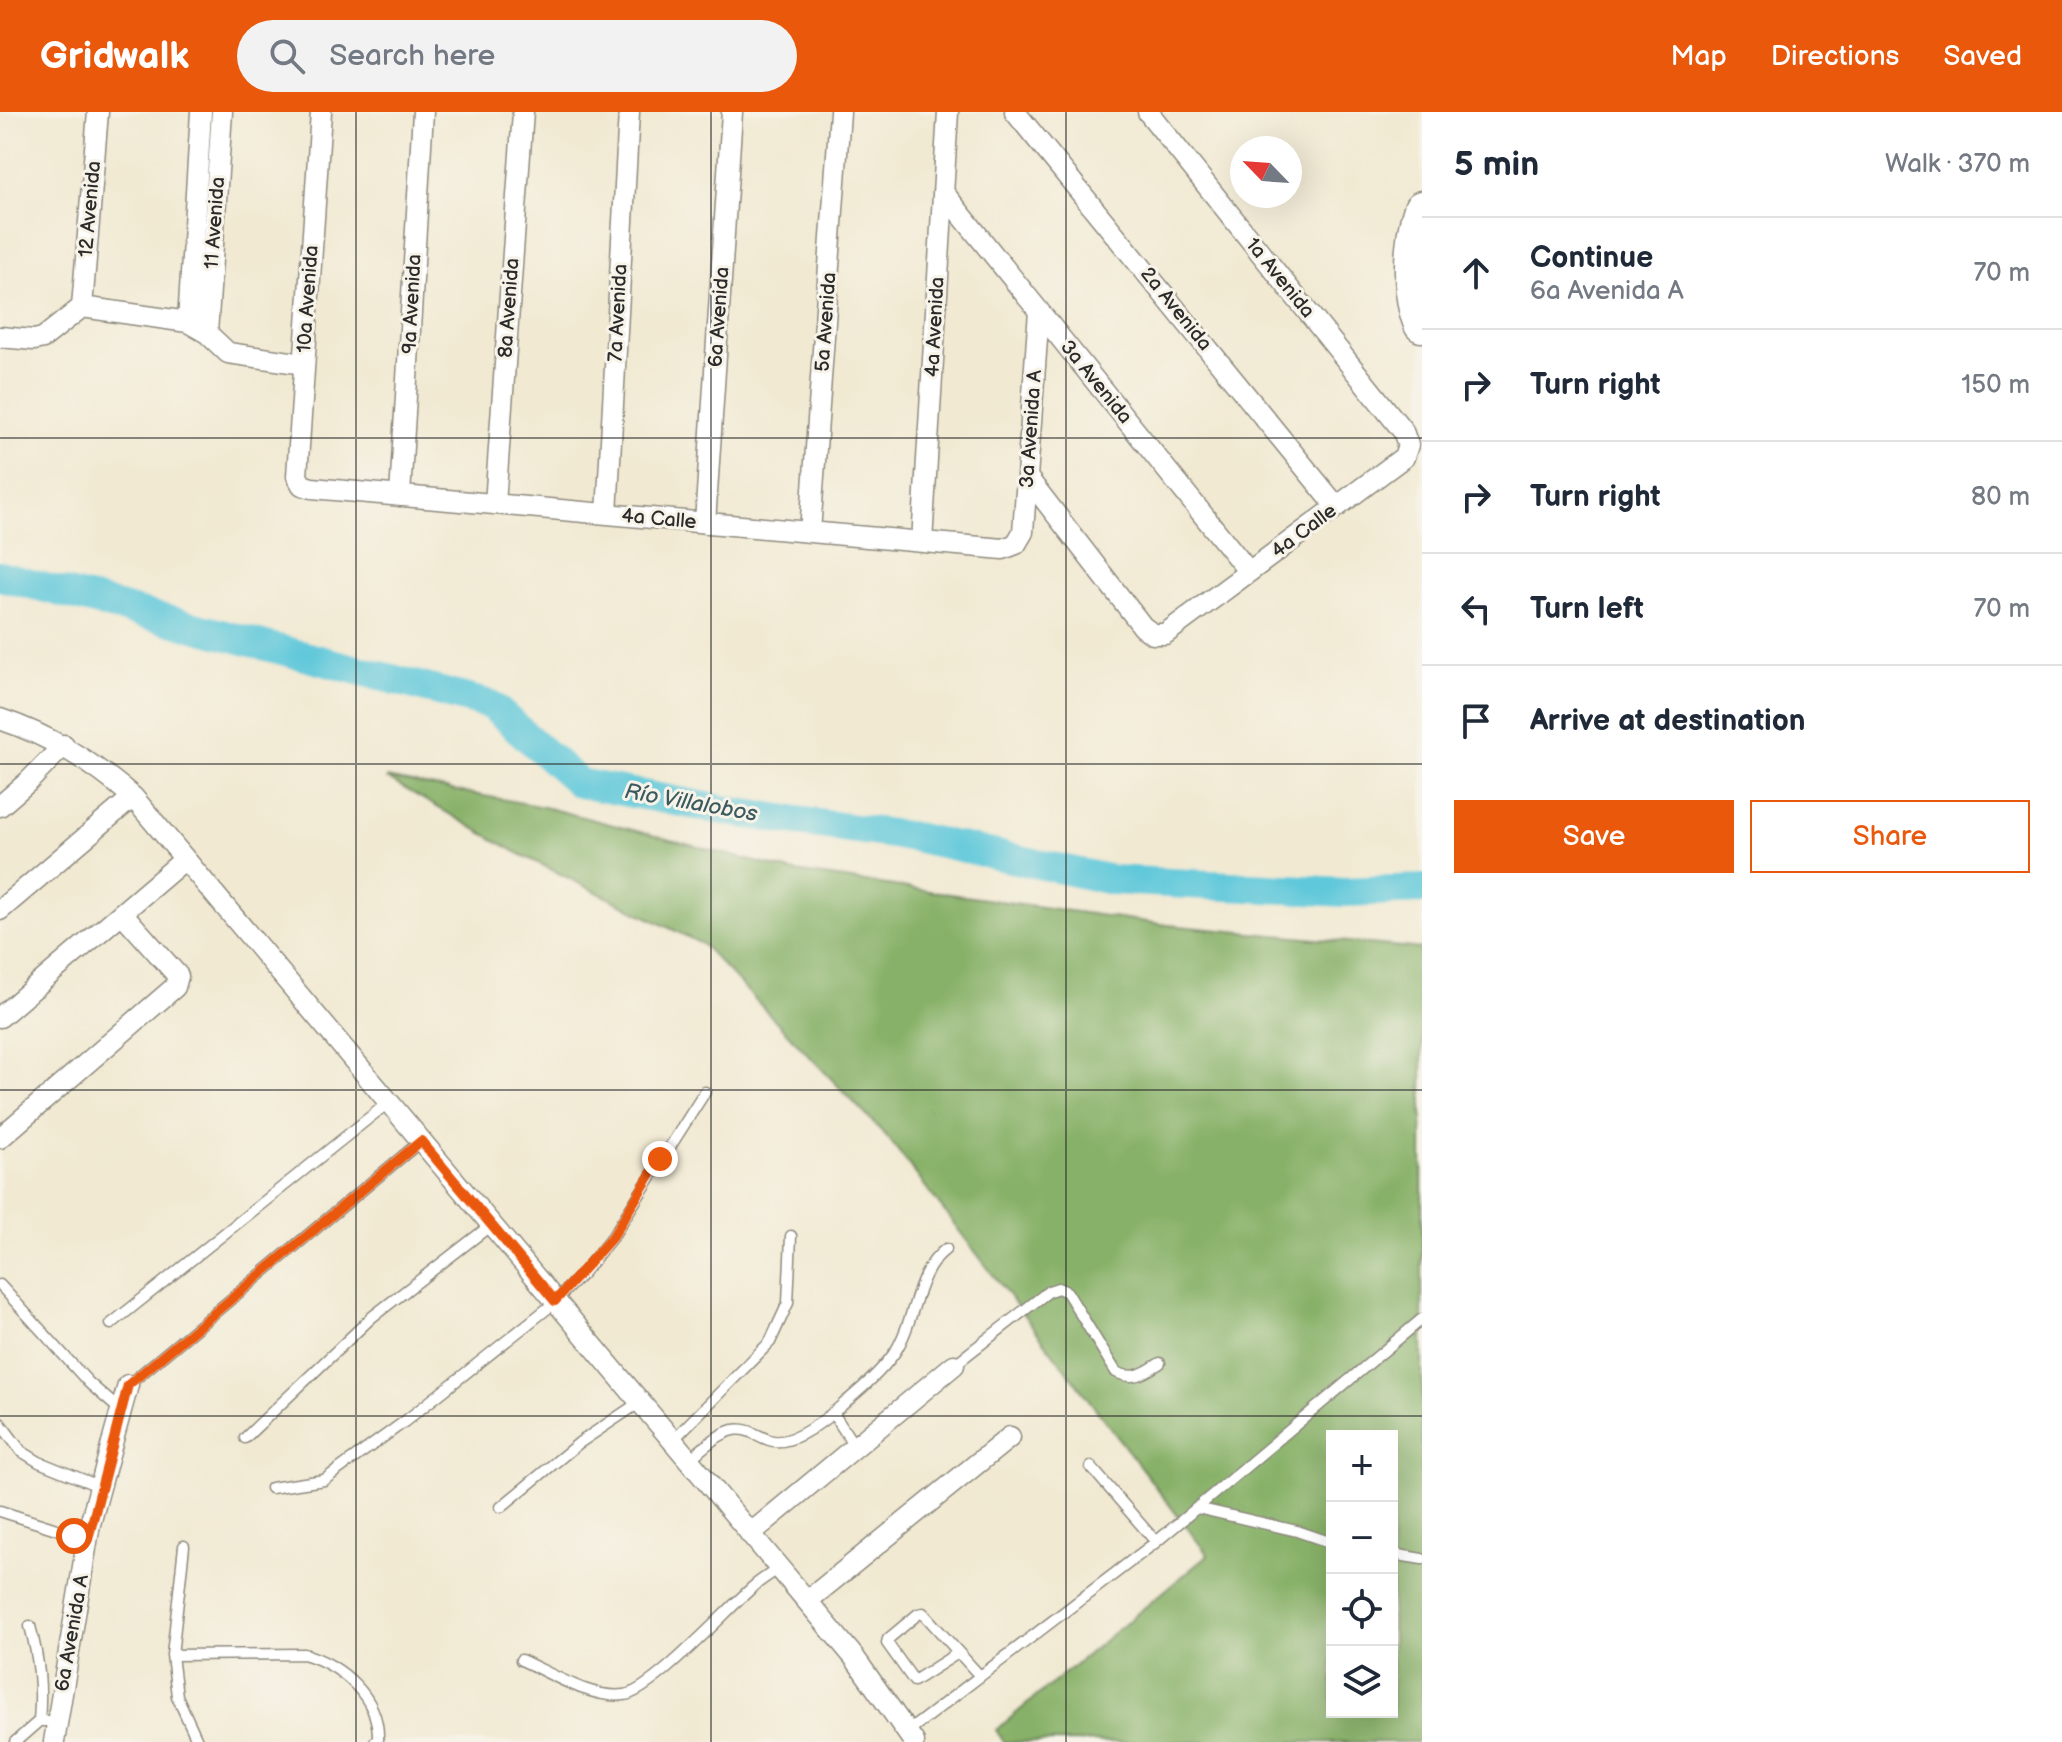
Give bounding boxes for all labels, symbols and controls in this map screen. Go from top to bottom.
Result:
search box [237,20,797,92]
text: Gridwalk [40,34,189,79]
icon: search [265,34,309,78]
text: Search here [329,38,495,74]
text: Map [1670,40,1727,73]
text: Directions [1771,40,1899,73]
text: Saved [1943,40,2022,73]
north arrow [1230,136,1302,208]
text: 5 min [1454,144,1539,185]
text: Walk · 370 m [1885,149,2030,180]
street label: 12 Avenida [74,160,106,258]
street label: 11 Avenida [200,176,230,270]
street label: 1a Avenida [1240,233,1320,323]
text: Continue [1530,240,1653,276]
street label: 10a Avenida [292,244,324,354]
icon: ahead [1454,251,1498,295]
street label: 9a Avenida [397,253,427,355]
street label: 8a Avenida [494,257,524,359]
text: 70 m [1973,258,2030,289]
street label: 7a Avenida [603,263,633,363]
street label: 2a Avenida [1135,263,1217,355]
street label: 6a Avenida [704,266,734,368]
street label: 5a Avenida [811,271,841,373]
street label: 4a Avenida [920,276,950,378]
text: 6a Avenida A [1530,276,1684,307]
street label: 3a Avenida [1055,335,1137,429]
icon: right [1454,363,1498,407]
text: Turn right [1530,367,1661,403]
street label: 3a Avenida A [1015,368,1047,489]
text: 150 m [1961,370,2030,401]
icon: right [1454,475,1498,519]
text: Turn right [1530,479,1661,515]
text: 80 m [1971,482,2030,513]
street label: 4a Calle [1267,499,1341,563]
street label: 4a Calle [621,504,698,534]
icon: left [1454,587,1498,631]
text: Turn left [1530,591,1644,627]
text: 70 m [1973,594,2030,625]
icon: arrive [1454,699,1498,743]
text: Arrive at destination [1530,703,1806,739]
water label: Río Villalobos [623,778,759,828]
button: Save [1454,800,1734,873]
button: Share [1750,800,2030,873]
route end [642,1141,678,1177]
map controls [1326,1430,1398,1718]
button: + [1326,1430,1398,1502]
button: − [1326,1502,1398,1574]
route start [56,1518,92,1554]
street label: 6a Avenida A [50,1572,94,1693]
button: locate [1326,1574,1398,1646]
button: layers [1326,1646,1398,1718]

